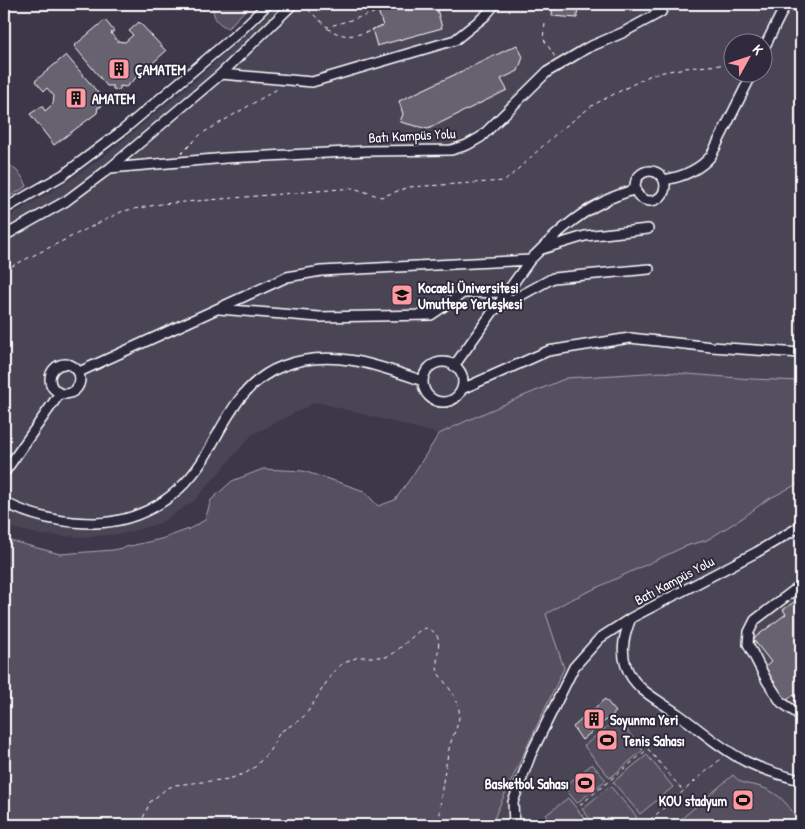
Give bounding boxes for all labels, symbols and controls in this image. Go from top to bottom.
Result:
north arrow [722,32,772,82]
text: K [749,40,768,59]
building icon: ÇAMATEM [107,57,131,81]
place label: ÇAMATEM [135,60,186,79]
building icon: AMATEM [64,86,88,110]
place label: AMATEM [92,89,135,108]
street label: Batı Kampüs Yolu [368,123,457,148]
place label: Kocaeli Üniversitesi Umuttepe Yerleşkesi [418,278,523,315]
school or university icon: Kocaeli Üniversitesi Umuttepe Yerleşkesi [390,283,414,307]
street label: Batı Kampüs Yolu [631,551,718,610]
building icon: Soyunma Yeri [582,707,606,731]
place label: Soyunma Yeri [610,710,678,731]
sports icon: Tenis Sahası [595,728,619,752]
place label: Tenis Sahası [622,731,685,750]
sports icon: Basketbol Sahası [573,771,597,795]
place label: Basketbol Sahası [485,774,569,793]
sports icon: KOU stadyum [731,788,755,812]
place label: KOU stadyum [659,791,727,812]

